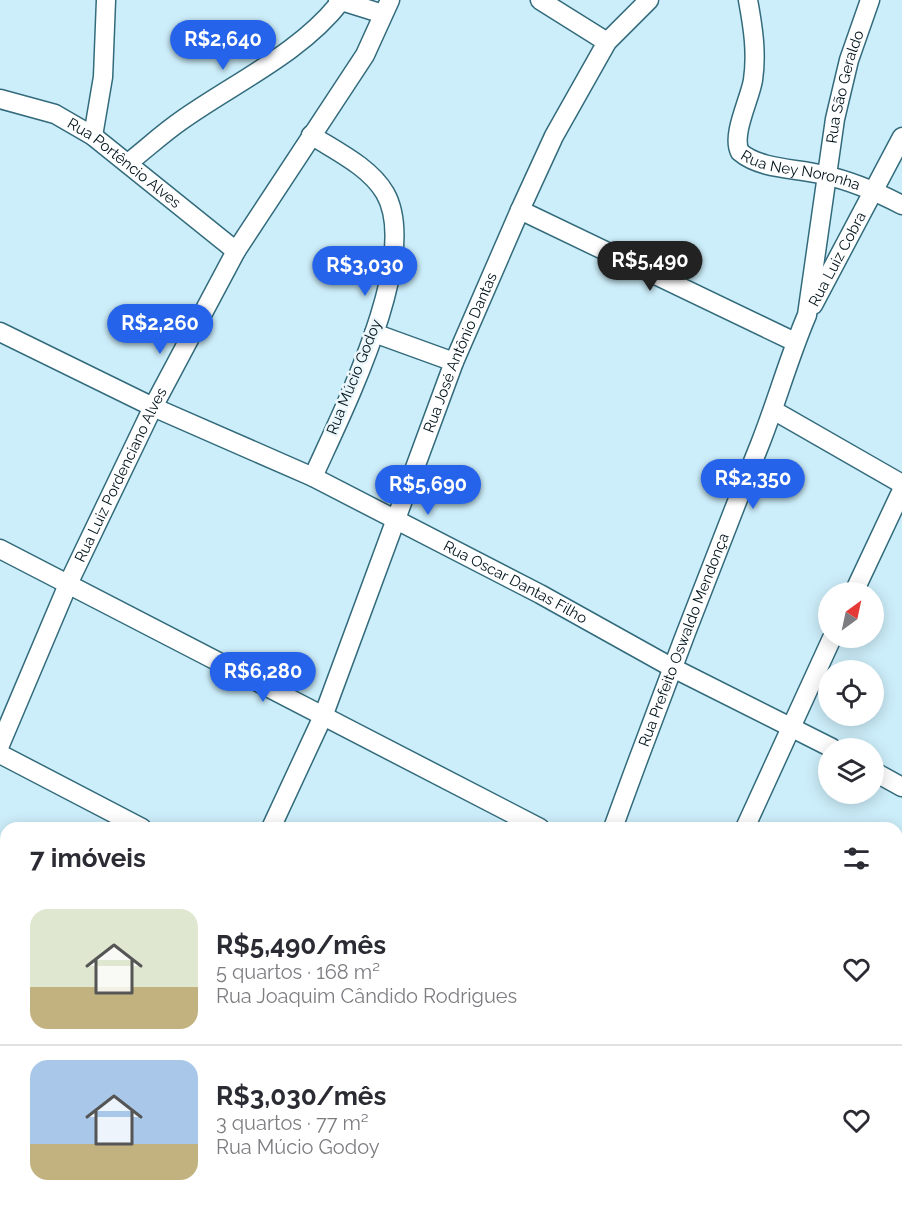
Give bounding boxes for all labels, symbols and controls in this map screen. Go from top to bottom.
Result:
pin: R$2,640 [168,20,278,71]
text: R$2,640 [184,27,262,51]
street label: Rua São Geraldo [823,28,868,145]
street label: Rua Portêncio Alves [64,114,184,212]
street label: Rua Ney Noronha [737,146,863,194]
street label: Rua Luiz Cobra [805,209,870,310]
pin: R$5,490 [595,241,705,292]
pin: R$3,030 [310,246,420,297]
text: R$5,490 [611,248,689,272]
text: R$3,030 [326,253,404,277]
street label: Rua José Antônio Dantas [420,270,501,435]
pin: R$2,260 [105,304,215,355]
text: R$2,260 [121,311,199,335]
street label: Rua Múcio Godoy [323,317,385,437]
street label: Rua Luiz Pordenciano Alves [71,385,171,565]
pin: R$2,350 [698,459,808,510]
pin: R$5,690 [373,465,483,516]
text: R$2,350 [715,466,791,490]
text: R$5,690 [389,472,467,496]
street label: Rua Prefeito Oswaldo Mendonça [635,531,733,749]
street label: Rua Oscar Dantas Filho [440,537,590,628]
north arrow [818,582,884,648]
map controls [818,582,884,804]
pin: R$6,280 [208,652,318,703]
text: R$6,280 [224,659,302,683]
button: locate [818,660,884,726]
button: layers [818,738,884,804]
icon: filters [840,842,873,875]
text: 7 imóveis [30,843,146,873]
text: R$5,490/mês [216,930,386,960]
icon: home [78,933,150,1005]
icon: heart [840,953,873,986]
text: 5 quartos · 168 m² [216,960,380,984]
text: Rua Joaquim Cândido Rodrigues [216,984,517,1008]
text: R$3,030/mês [216,1081,386,1111]
icon: home [78,1084,150,1156]
icon: heart [840,1104,873,1137]
text: 3 quartos · 77 m² [216,1111,369,1135]
text: Rua Múcio Godoy [216,1135,380,1159]

